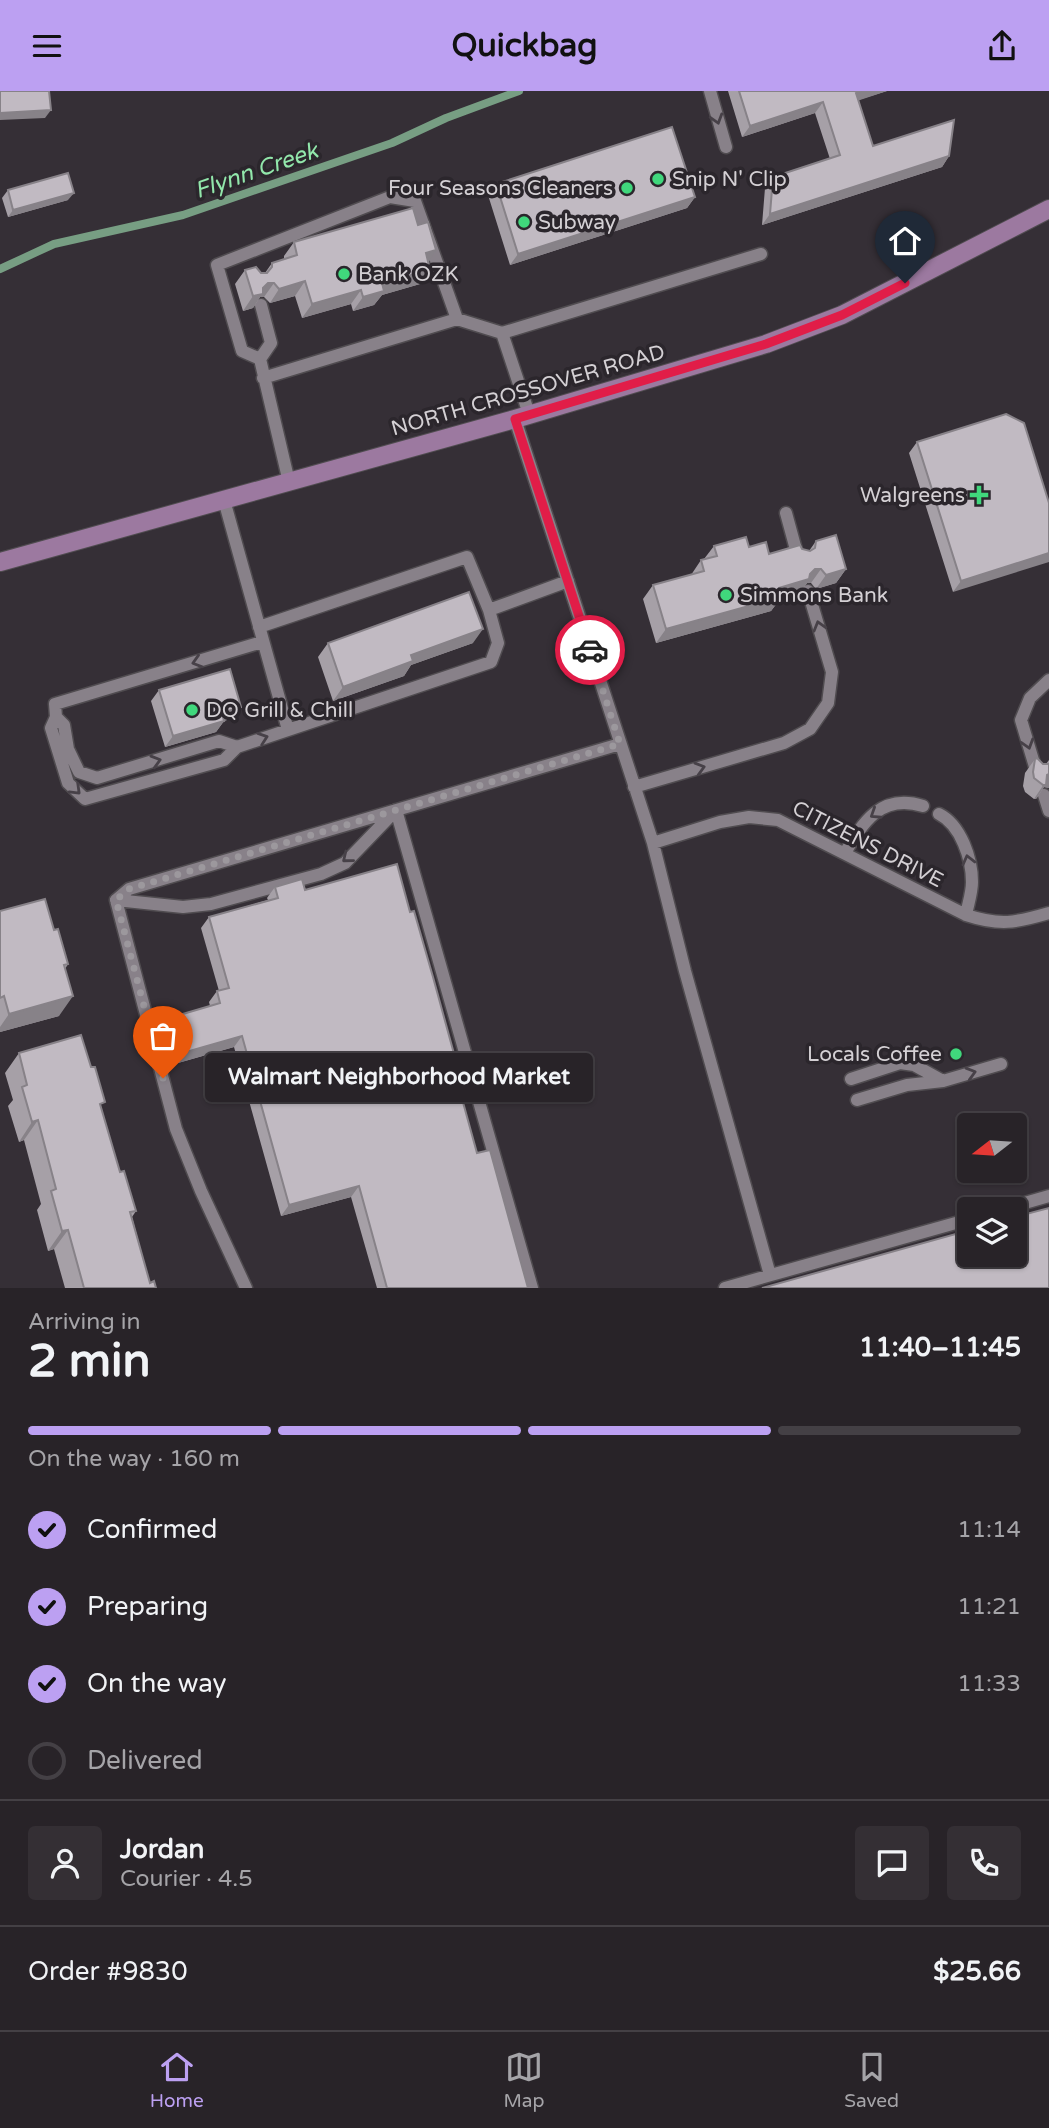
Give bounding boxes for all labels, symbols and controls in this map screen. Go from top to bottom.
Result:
icon: menu [28,27,66,65]
text: Quickbag [451,27,598,65]
icon: share [983,27,1021,65]
one-way arrow [709,113,724,125]
water label: Flynn Creek [191,136,323,205]
place label: Snip N' Clip [672,167,787,192]
marker: Snip N' Clip [650,171,666,187]
place label: Four Seasons Cleaners [388,176,613,201]
marker: Four Seasons Cleaners [619,180,635,196]
place label: Subway [538,210,616,235]
pin [875,211,935,283]
marker: Subway [516,214,532,230]
icon: home [886,222,924,260]
place label: Bank OZK [358,262,459,287]
marker: Bank OZK [336,266,352,282]
street label: NORTH CROSSOVER ROAD [388,339,668,442]
place label: Walgreens [860,483,965,508]
marker: Walgreens [971,487,987,503]
place label: Simmons Bank [740,583,888,608]
marker: Simmons Bank [718,587,734,603]
courier [555,615,625,685]
one-way arrow [812,620,827,632]
icon: car [571,631,609,669]
one-way arrow [191,653,203,668]
place label: DQ Grill & Chill [206,698,353,723]
marker: DQ Grill & Chill [184,702,200,718]
one-way arrow [256,732,268,746]
one-way arrow [1020,738,1035,750]
one-way arrow [150,754,162,769]
one-way arrow [694,761,706,776]
one-way arrow [68,781,81,794]
street label: CITIZENS DRIVE [788,796,947,893]
one-way arrow [870,806,883,819]
one-way arrow [343,850,355,863]
one-way arrow [962,854,976,866]
pin [133,1006,193,1078]
icon: bag [144,1017,182,1055]
place label: Locals Coffee [807,1042,942,1067]
marker: Locals Coffee [948,1046,964,1062]
callout: Walmart Neighborhood Market [205,1053,594,1103]
text: Walmart Neighborhood Market [228,1063,570,1091]
one-way arrow [964,1066,976,1081]
north arrow [957,1113,1027,1183]
map controls [957,1113,1027,1267]
button: layers [957,1197,1027,1267]
text: Arriving in [28,1308,141,1336]
text: 11:40–11:45 [859,1332,1021,1363]
text: 2 min [28,1334,151,1389]
text: On the way · 160 m [28,1445,240,1473]
icon: check [28,1511,66,1549]
text: Confirmed [87,1514,217,1545]
text: 11:14 [957,1516,1021,1544]
icon: check [28,1588,66,1626]
text: Preparing [87,1591,208,1622]
text: 11:21 [957,1593,1021,1621]
icon: check [28,1665,66,1703]
text: On the way [87,1668,227,1699]
text: 11:33 [957,1670,1021,1698]
text: Delivered [87,1745,203,1776]
button: person [28,1826,102,1900]
button: chat [855,1826,929,1900]
button: phone [947,1826,1021,1900]
text: Jordan [120,1834,204,1865]
text: Courier · 4.5 [120,1865,253,1893]
text: Order #9830 [28,1956,188,1987]
text: $25.66 [933,1956,1021,1987]
tab: Home [150,2048,204,2112]
tab: Map [503,2048,544,2112]
tab: Saved [844,2048,899,2112]

